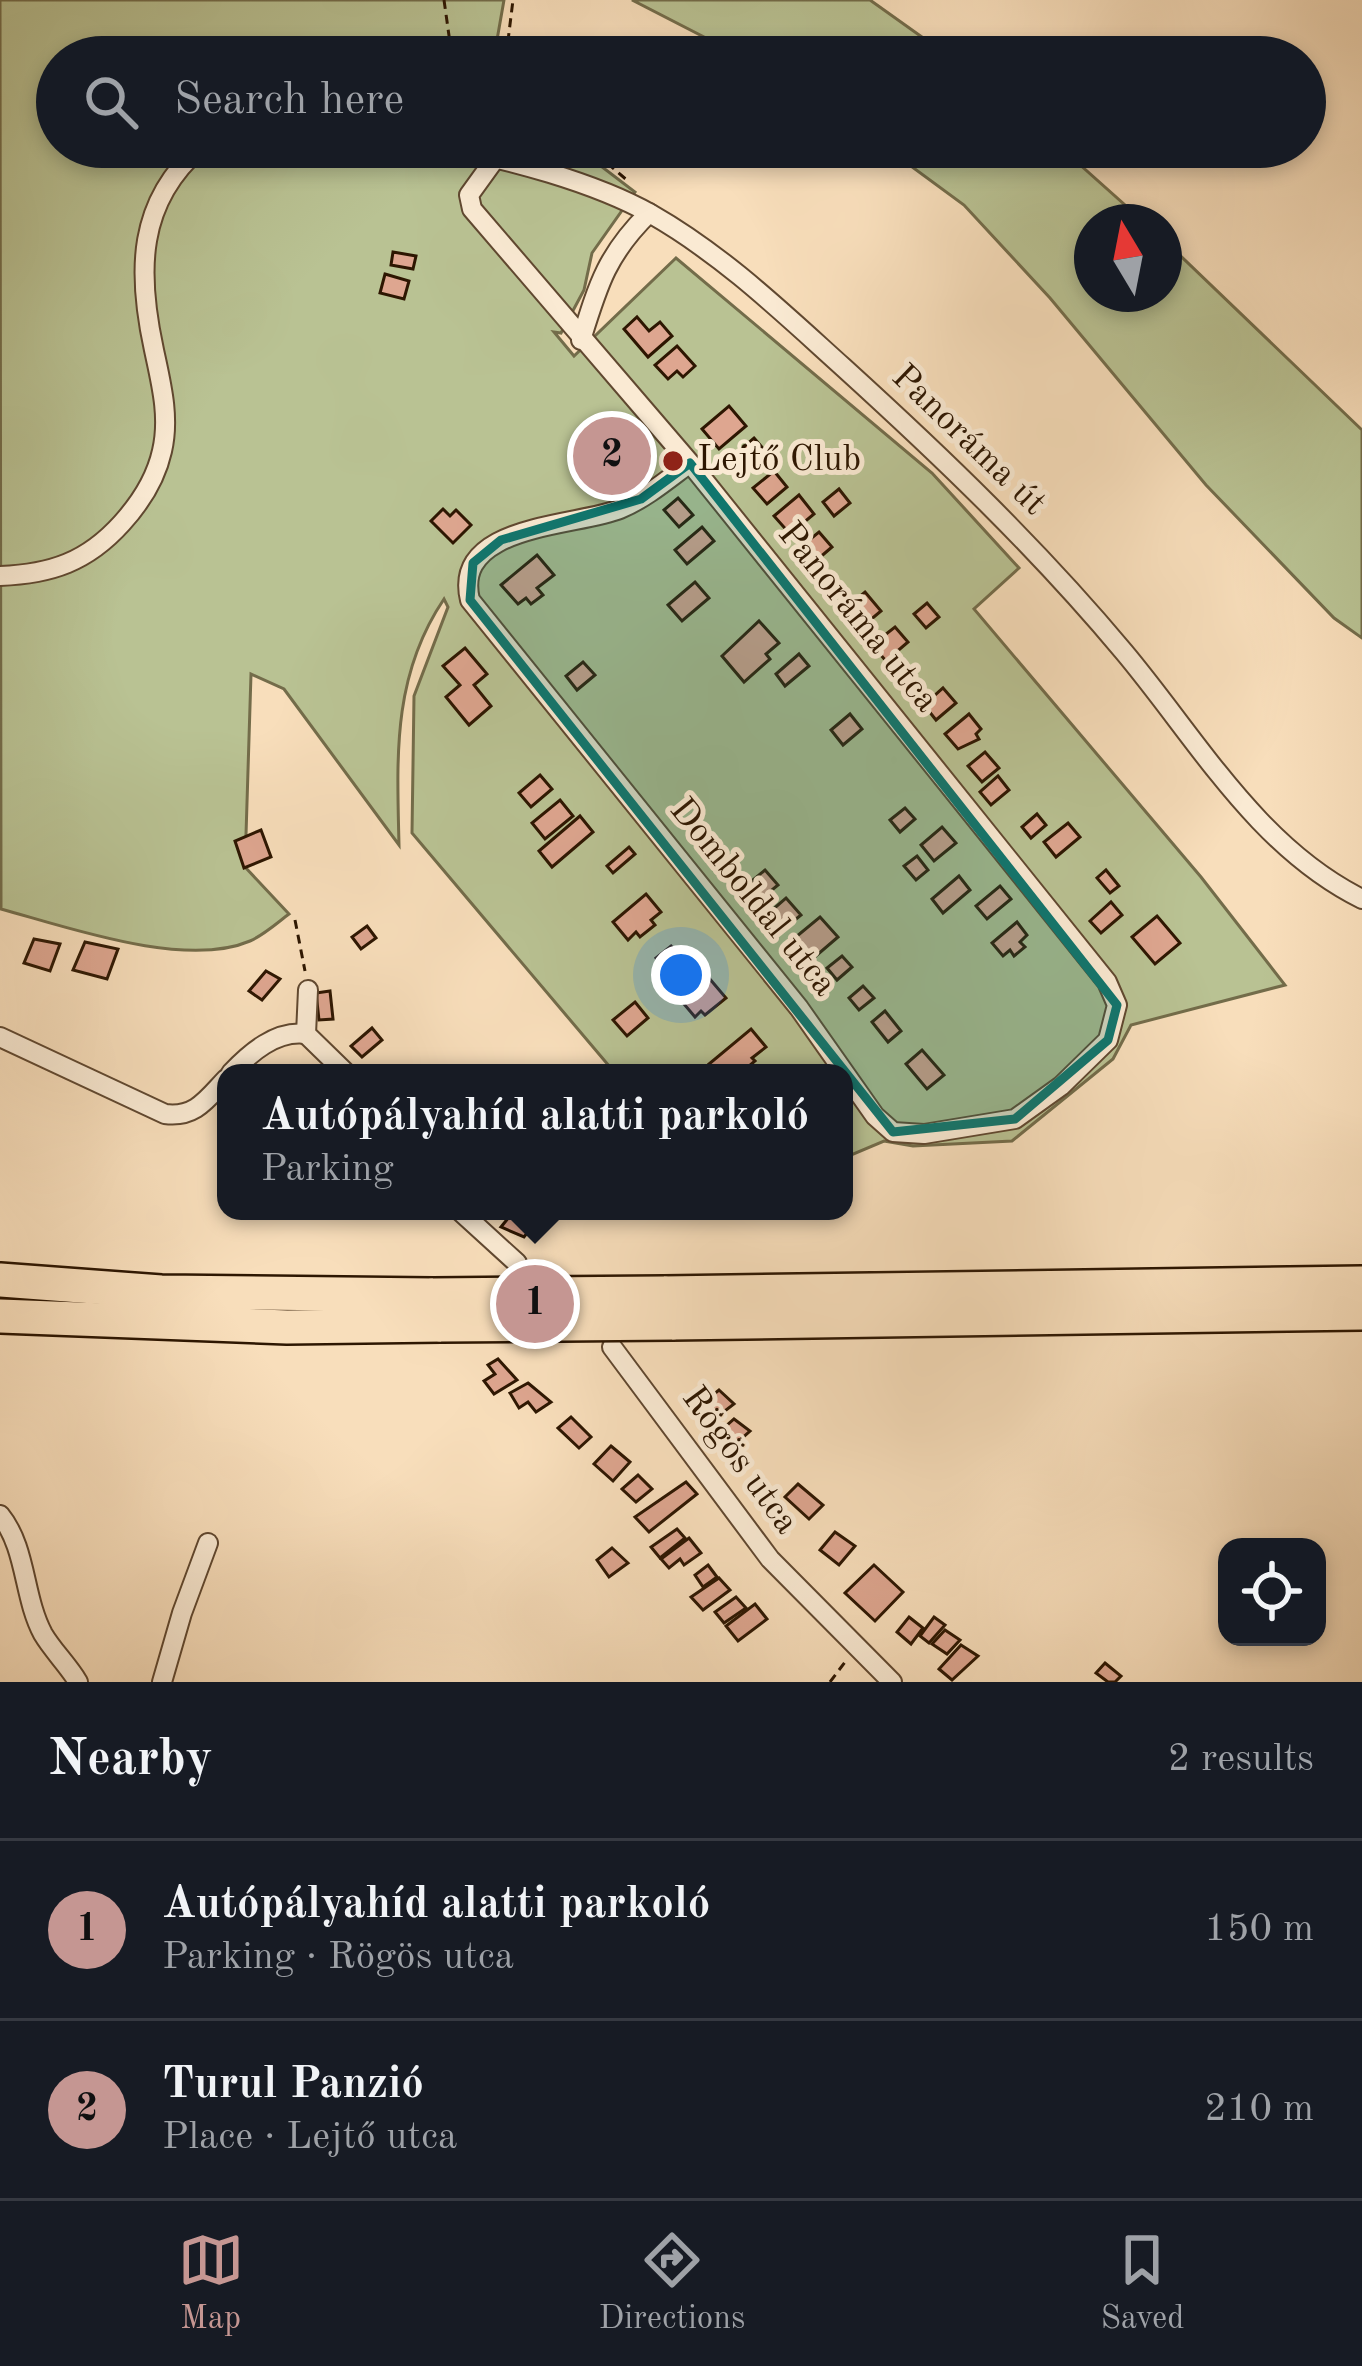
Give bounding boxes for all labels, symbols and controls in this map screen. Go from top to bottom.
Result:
search box [36,36,1326,168]
icon: search [78,69,144,135]
text: Search here [174,79,404,124]
north arrow [1074,204,1182,312]
street label: Panoráma út [884,359,1052,523]
pin: 2 [573,411,651,501]
place label: Lejtő Club [697,443,861,479]
marker: Lejtő Club [660,448,686,474]
street label: Panoráma utca [770,516,944,720]
street label: Domboldal utca [662,793,842,1004]
your location [651,945,711,1005]
popup [217,1064,853,1220]
text: Autópályahíd alatti parkoló [261,1095,809,1140]
text: Parking [261,1150,394,1189]
pin: 1 [496,1259,574,1349]
street label: Rögös utca [674,1381,804,1541]
map controls [1218,1538,1326,1646]
button: locate [1218,1538,1326,1646]
text: Nearby [48,1735,213,1786]
text: 2 results [1168,1740,1314,1779]
text: Autópályahíd alatti parkoló [162,1883,711,1928]
text: 1 [76,1910,98,1949]
text: 150 m [1204,1910,1314,1949]
text: Parking · Rögös utca [162,1938,514,1977]
text: Turul Panzió [162,2063,424,2108]
text: 2 [76,2090,98,2129]
text: 210 m [1204,2090,1314,2129]
text: Place · Lejtő utca [162,2118,457,2157]
tab: Map [178,2227,244,2340]
tab: Directions [599,2227,745,2340]
tab: Saved [1100,2227,1184,2340]

